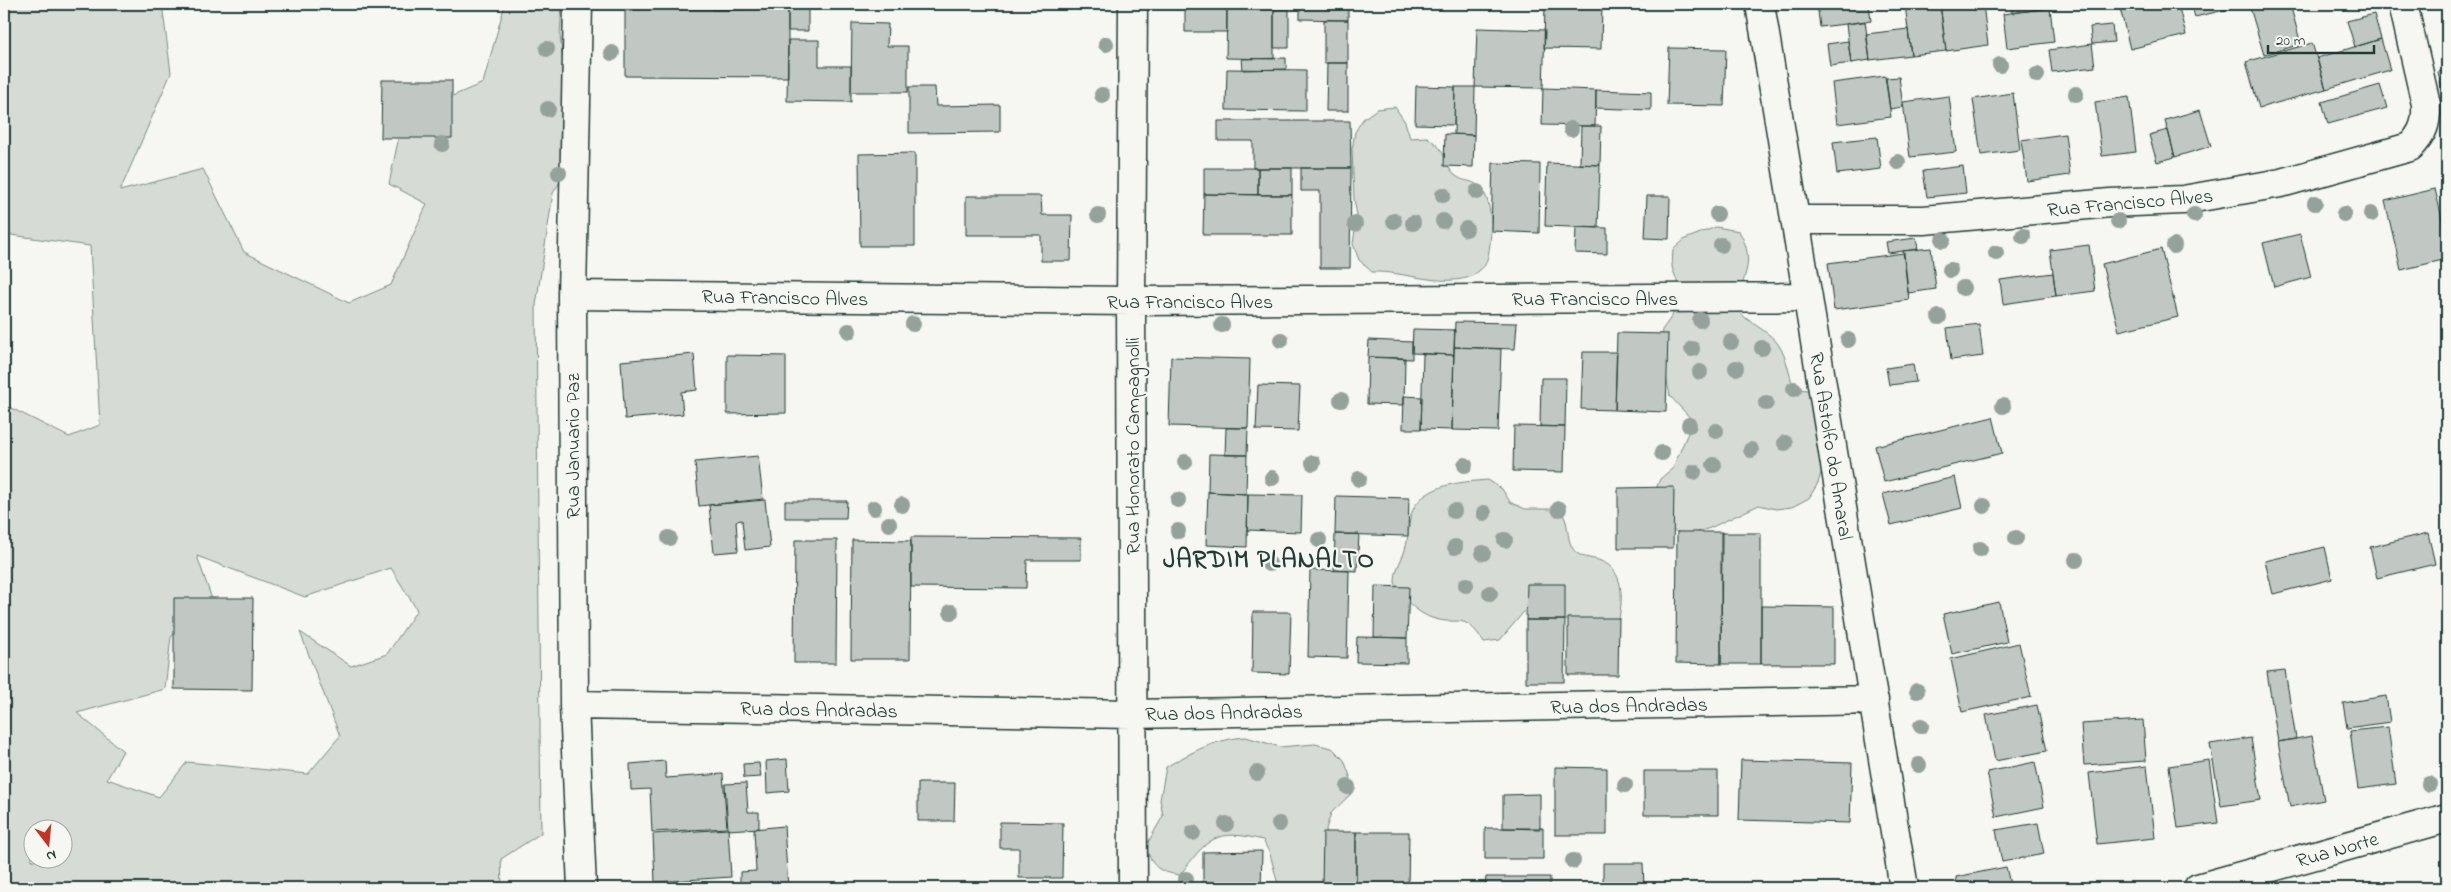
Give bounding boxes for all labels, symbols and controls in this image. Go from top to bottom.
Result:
scale bar [2268,22,2375,54]
text: 20 m [2276,30,2306,52]
street label: Rua Francisco Alves [2046,183,2214,226]
street label: Rua Francisco Alves [701,284,868,315]
street label: Rua Francisco Alves [1512,286,1678,315]
street label: Rua Francisco Alves [1107,289,1273,318]
street label: Rua Honorato Campagnolli [1120,337,1150,555]
street label: Rua Astolfo do Amaral [1800,350,1859,542]
street label: Rua Januario Paz [560,373,589,519]
district label: JARDIM PLANALTO [1163,543,1375,579]
street label: Rua dos Andradas [1550,692,1708,723]
street label: Rua dos Andradas [740,696,898,727]
street label: Rua dos Andradas [1145,699,1303,730]
north arrow [22,820,72,870]
street label: Rua Norte [2293,826,2382,877]
text: N [44,844,59,866]

